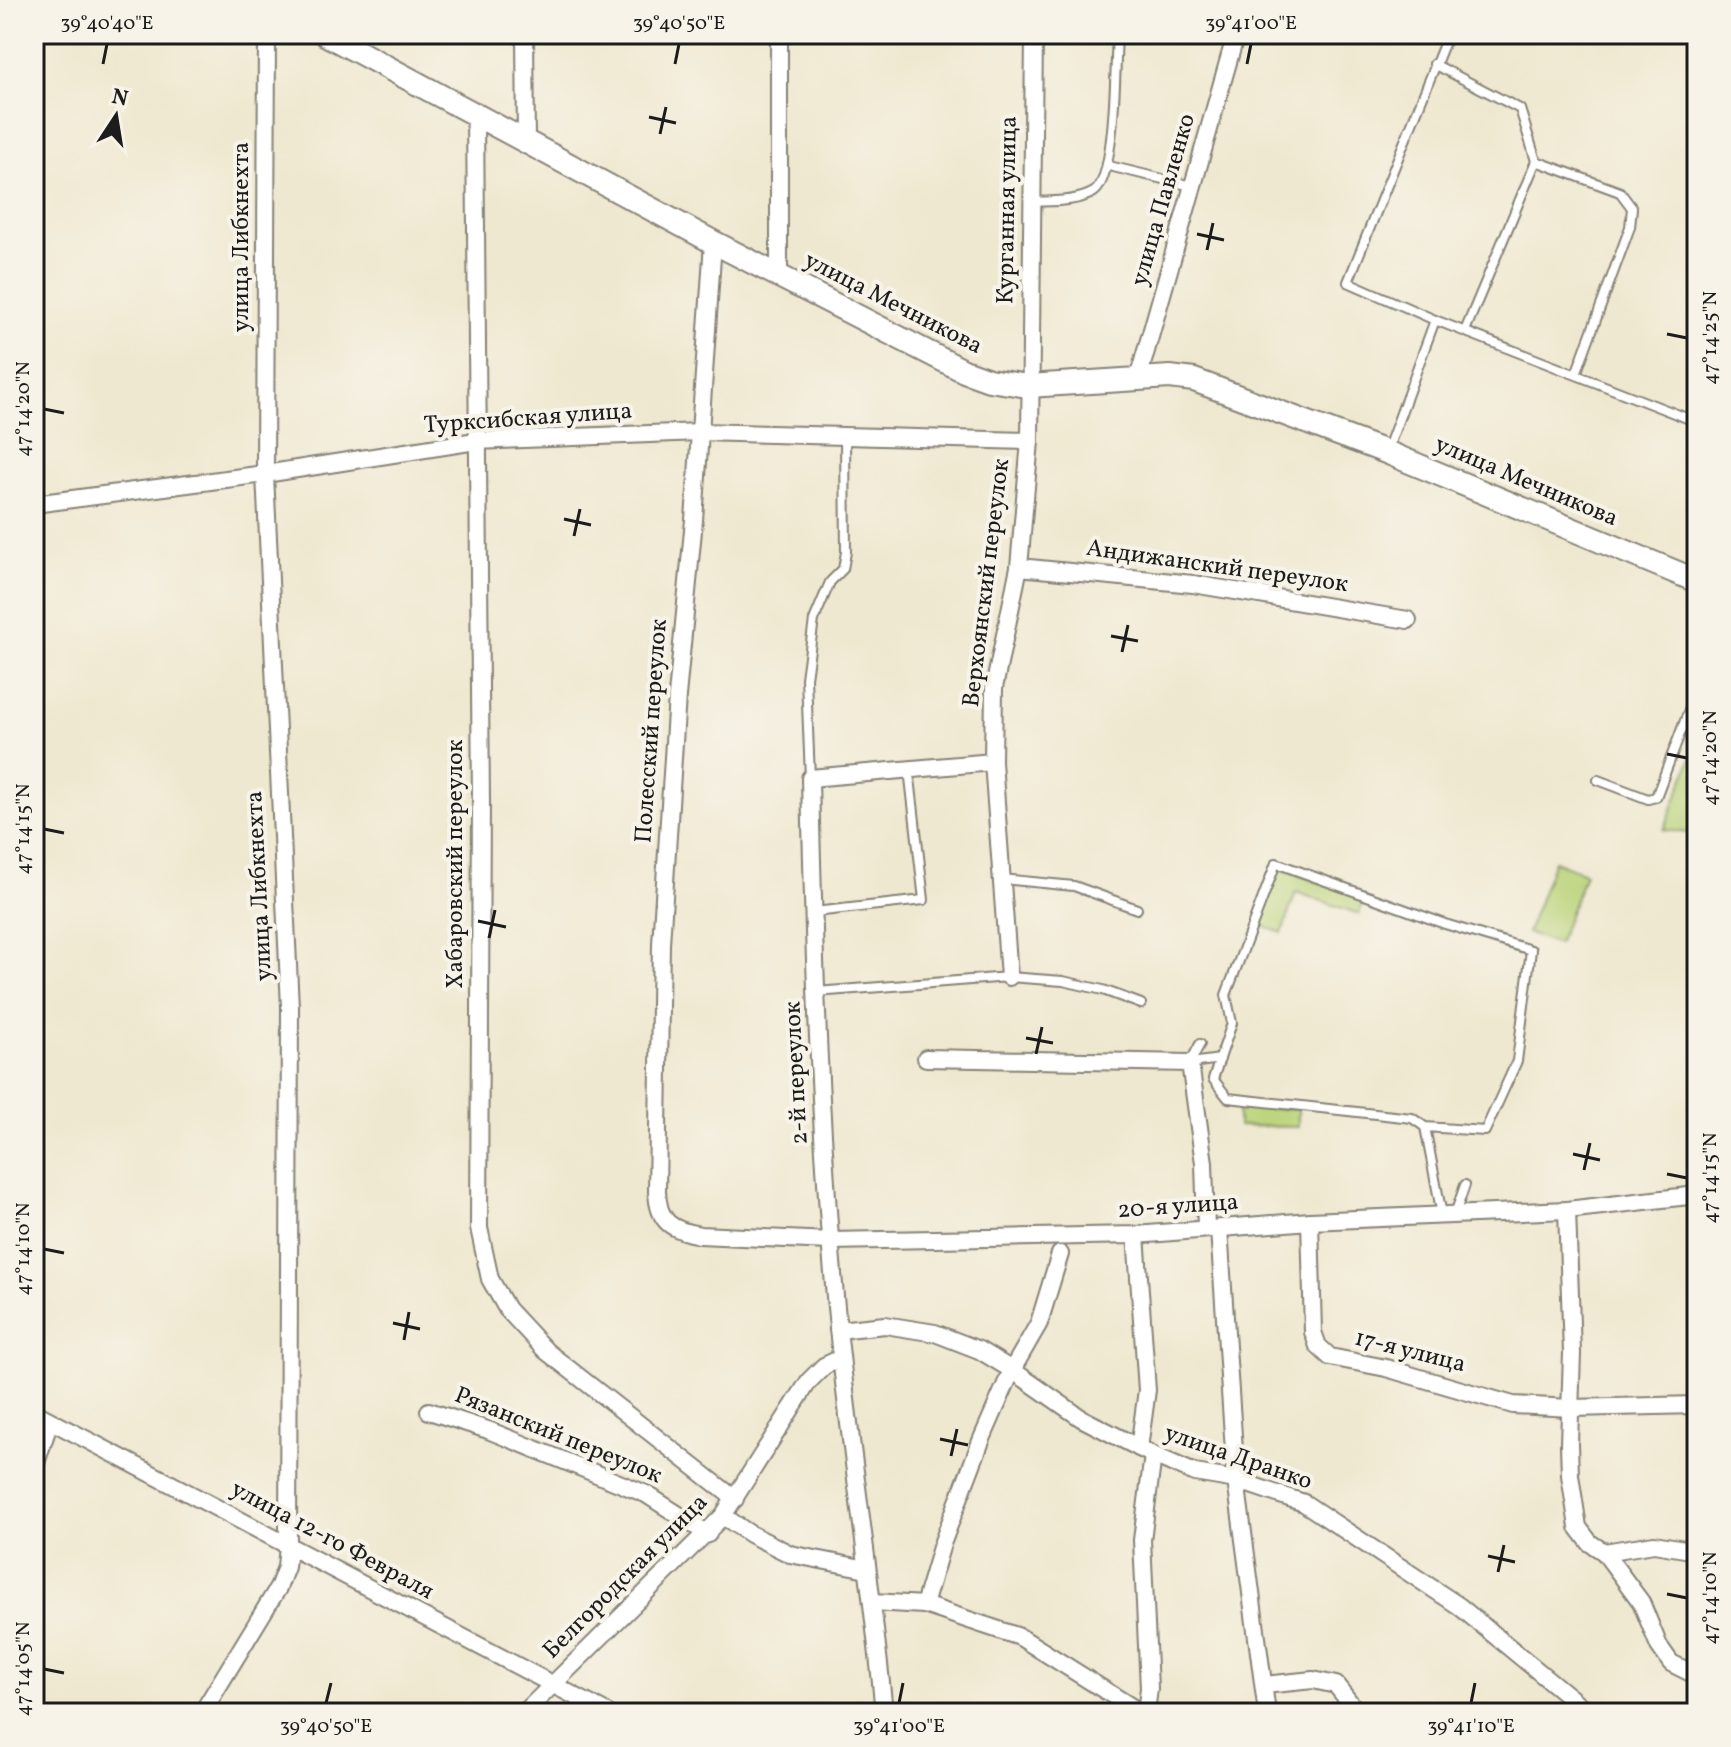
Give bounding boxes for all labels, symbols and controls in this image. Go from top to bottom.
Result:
text: 39°40'40"E [60,10,154,38]
text: 39°40'50"E [633,10,725,38]
text: 39°41'00"E [1205,10,1297,38]
north arrow [76,76,156,156]
text: N [109,82,131,116]
street label: улица Павленко [1123,110,1205,290]
street label: Курганная улица [989,116,1027,304]
street label: улица Либкнехта [225,142,259,332]
street label: улица Мечникова [798,244,988,364]
text: 47°14'25"N [1697,291,1725,385]
text: 47°14'20"N [10,361,38,457]
street label: Турксибская улица [423,395,633,443]
street label: улица Мечникова [1429,428,1623,536]
street label: Верхоянский переулок [955,457,1019,709]
street label: Андижанский переулок [1084,532,1350,602]
street label: Полесский переулок [627,618,677,844]
text: 47°14'20"N [1697,710,1725,806]
street label: Хабаровский переулок [439,739,473,989]
text: 47°14'15"N [10,783,38,875]
street label: улица Либкнехта [238,790,282,982]
street label: 2-й переулок [776,1000,818,1146]
text: 47°14'15"N [1697,1132,1725,1224]
street label: 20-я улица [1116,1186,1240,1228]
text: 47°14'10"N [10,1202,38,1296]
street label: 17-я улица [1351,1322,1469,1382]
street label: Рязанский переулок [449,1379,667,1493]
street label: улица Дранко [1159,1417,1317,1499]
street label: улица 12-го Февраля [224,1473,440,1609]
street label: Белгородская улица [536,1487,716,1667]
text: 47°14'10"N [1697,1551,1725,1645]
text: 47°14'05"N [10,1621,38,1716]
text: 39°40'50"E [280,1713,372,1741]
text: 39°41'00"E [853,1713,945,1741]
text: 39°41'10"E [1427,1713,1515,1741]

